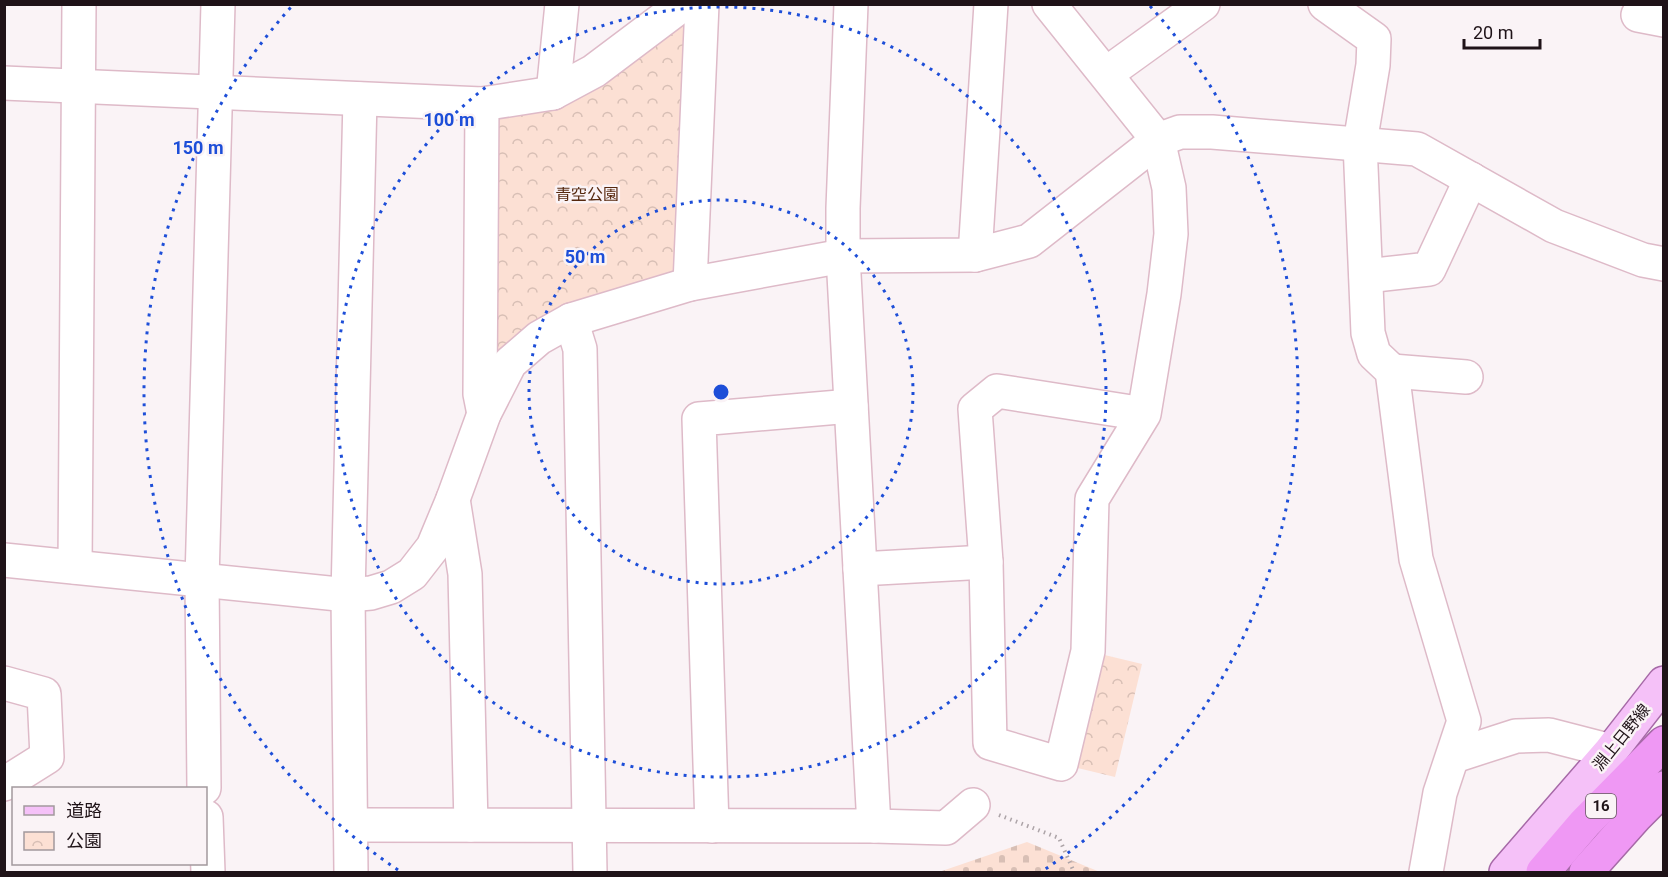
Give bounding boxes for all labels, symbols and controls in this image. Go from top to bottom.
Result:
scale bar [1464,12,1540,50]
text: 20 m [1473,22,1513,43]
text: 100 m [423,109,475,130]
text: 150 m [172,137,224,158]
park label: 青空公園 [555,185,619,204]
text: 50 m [565,246,605,267]
centre of rings [711,382,731,402]
street label: 淵上日野線 [1589,700,1654,774]
legend [12,787,207,865]
road number: 16 [1586,794,1616,818]
text: 道路 [66,800,102,821]
text: 公園 [66,830,102,851]

